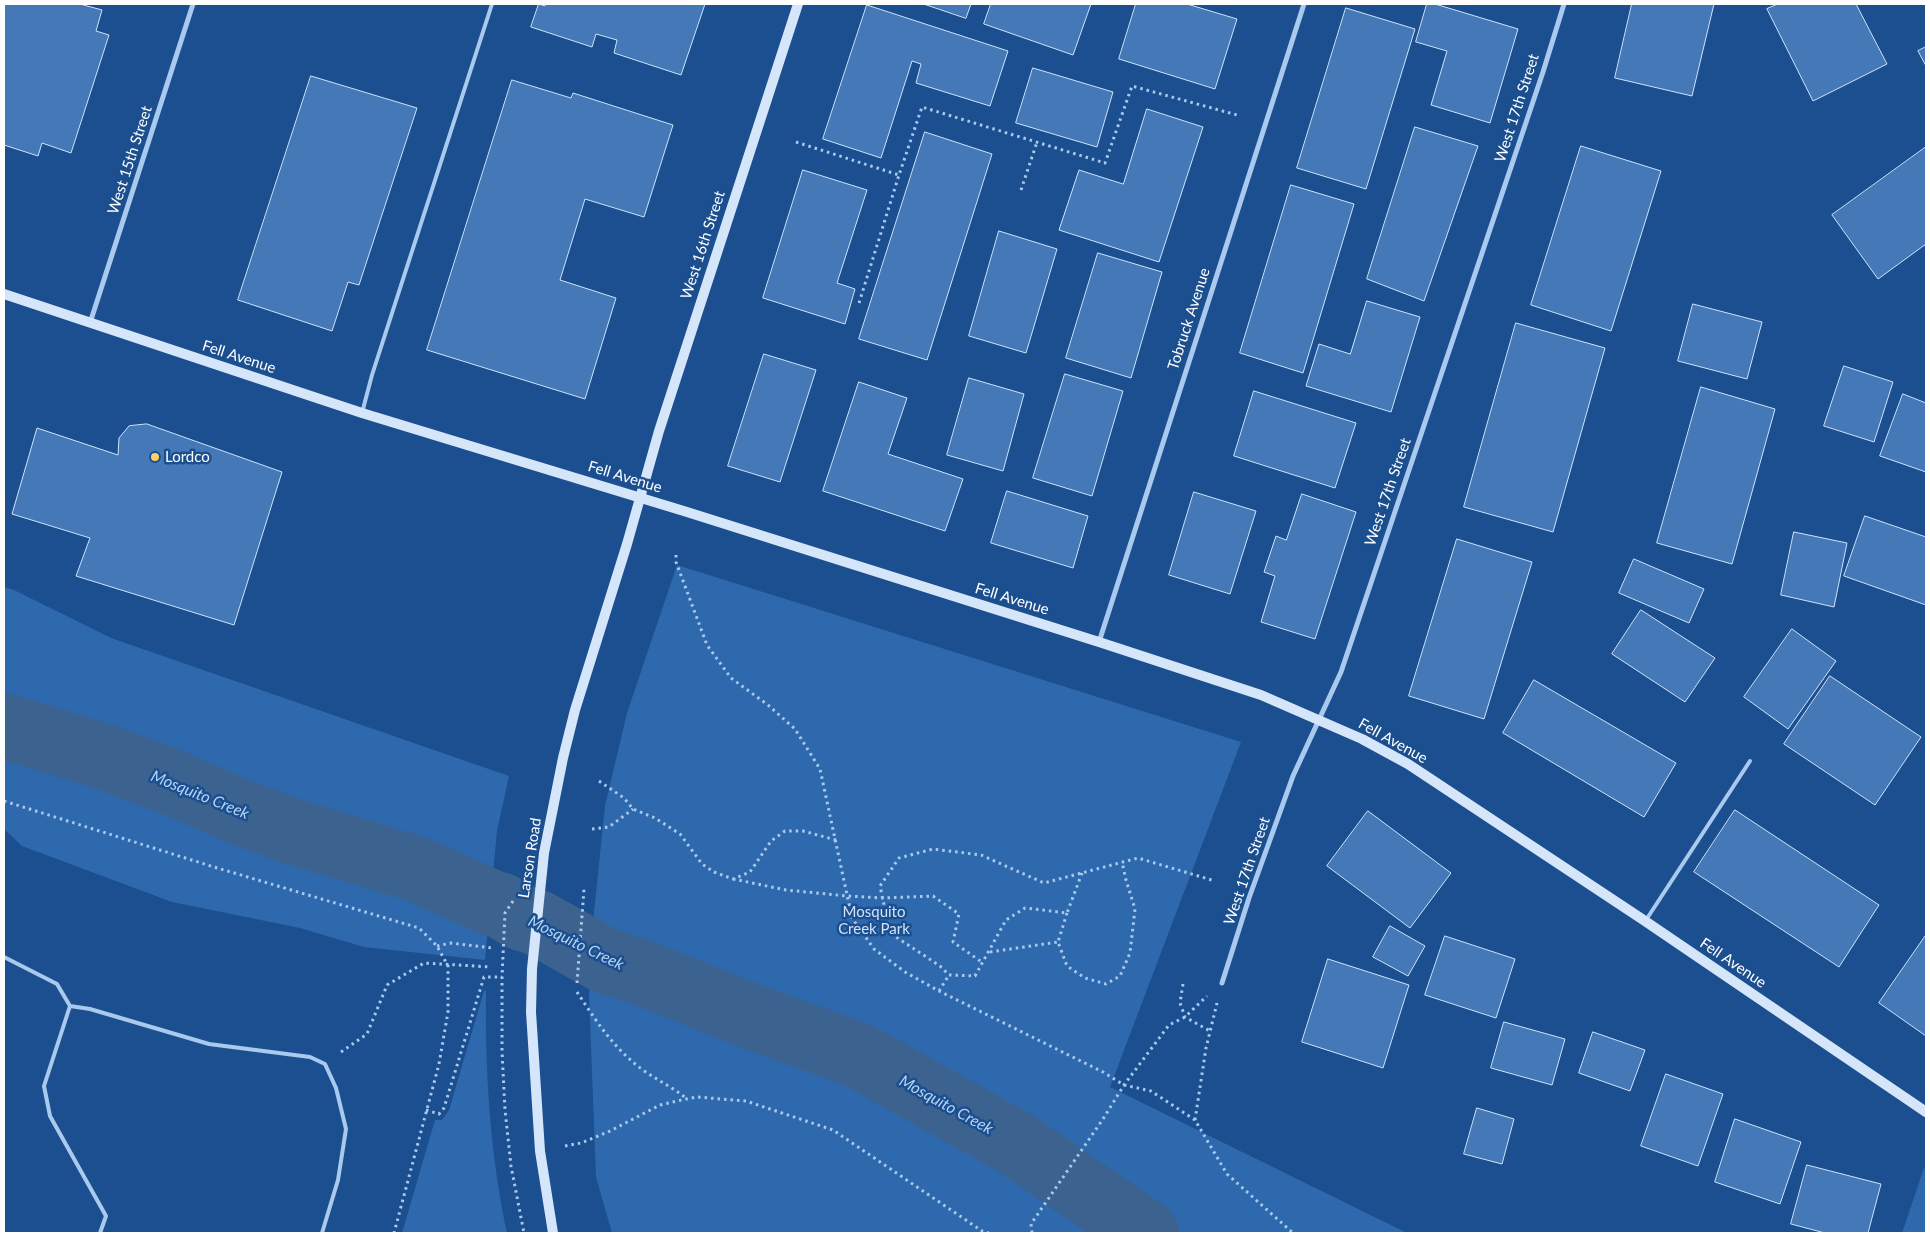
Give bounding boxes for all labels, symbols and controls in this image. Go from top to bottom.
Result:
street label: West 17th Street [1491,52,1543,164]
street label: West 15th Street [104,104,156,216]
street label: West 16th Street [677,189,729,301]
street label: Tobruck Avenue [1164,266,1214,372]
street label: Fell Avenue [200,337,278,377]
street label: West 17th Street [1361,436,1415,548]
place label: Lordco [165,448,210,466]
marker: Lordco [149,451,161,463]
street label: Fell Avenue [586,457,664,497]
street label: Fell Avenue [973,579,1051,619]
street label: Fell Avenue [1355,715,1431,767]
water label: Mosquito Creek [148,767,252,823]
street label: West 17th Street [1220,815,1274,927]
street label: Larson Road [515,817,545,899]
park label: Mosquito Creek Park [838,903,910,938]
water label: Mosquito Creek [525,912,627,974]
street label: Fell Avenue [1696,934,1770,992]
water label: Mosquito Creek [896,1071,996,1139]

